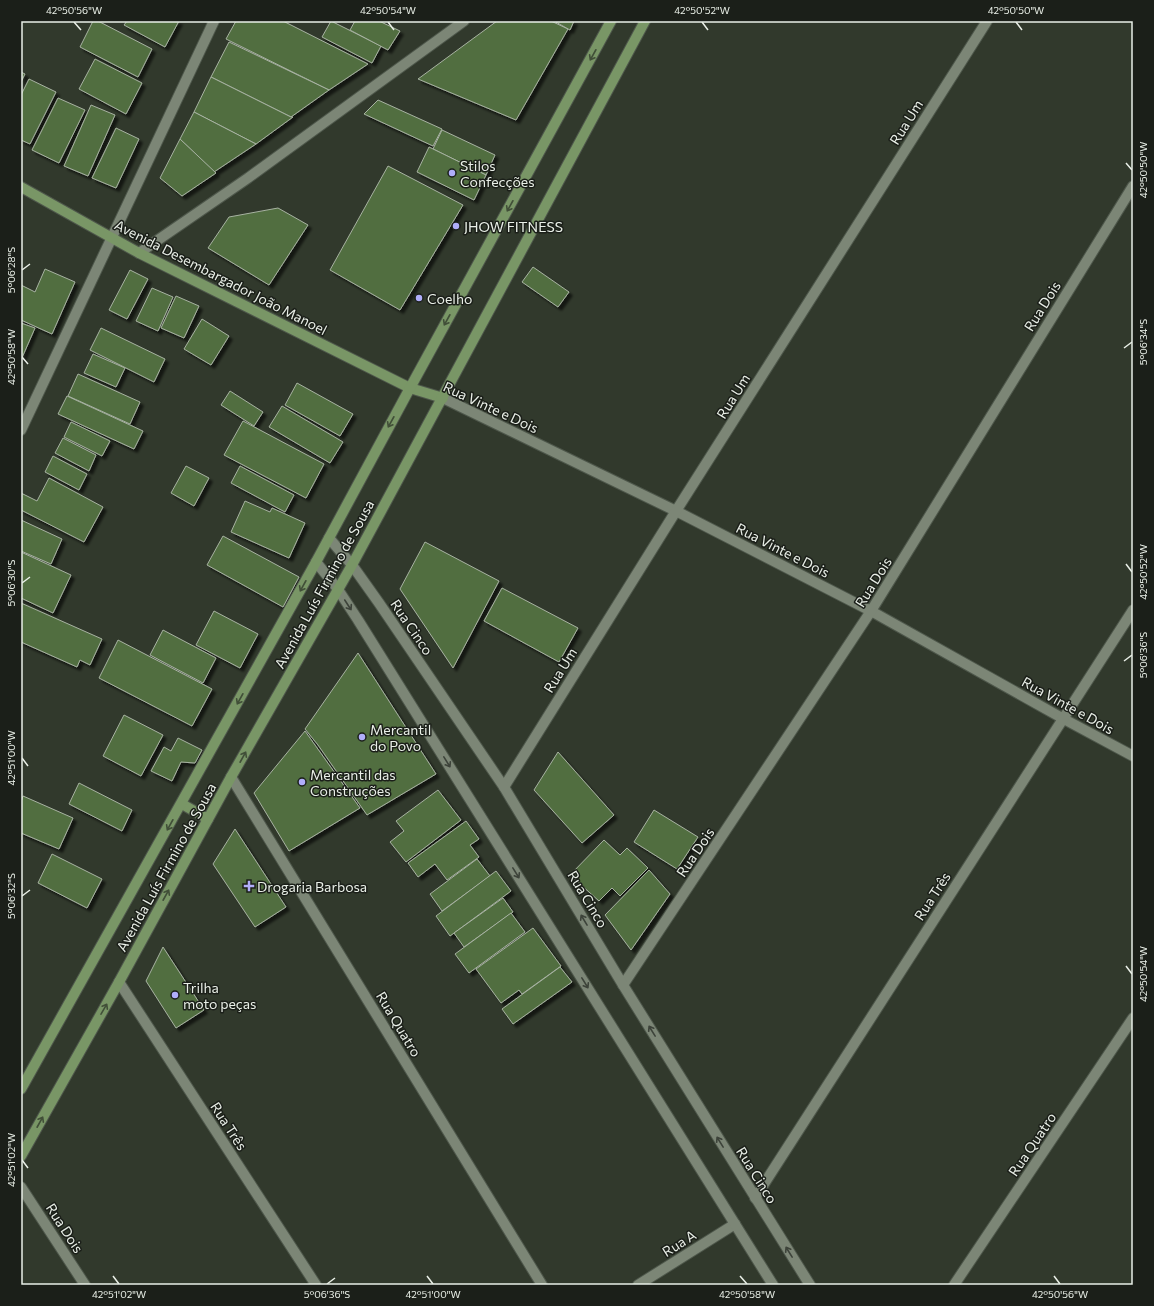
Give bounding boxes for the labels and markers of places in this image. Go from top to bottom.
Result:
place label: Stilos Confecções [460,157,535,190]
marker: Stilos Confecções [447,168,457,178]
place label: JHOW FITNESS [464,218,563,235]
marker: JHOW FITNESS [451,221,461,231]
place label: Coelho [427,290,472,307]
marker: Coelho [414,293,424,303]
place label: Mercantil do Povo [370,721,431,754]
marker: Mercantil do Povo [357,732,367,742]
place label: Mercantil das Construções [310,766,396,799]
marker: Mercantil das Construções [297,777,307,787]
place label: Drogaria Barbosa [257,878,367,895]
marker: Drogaria Barbosa [244,881,254,891]
place label: Trilha moto peças [183,979,256,1012]
marker: Trilha moto peças [170,990,180,1000]

